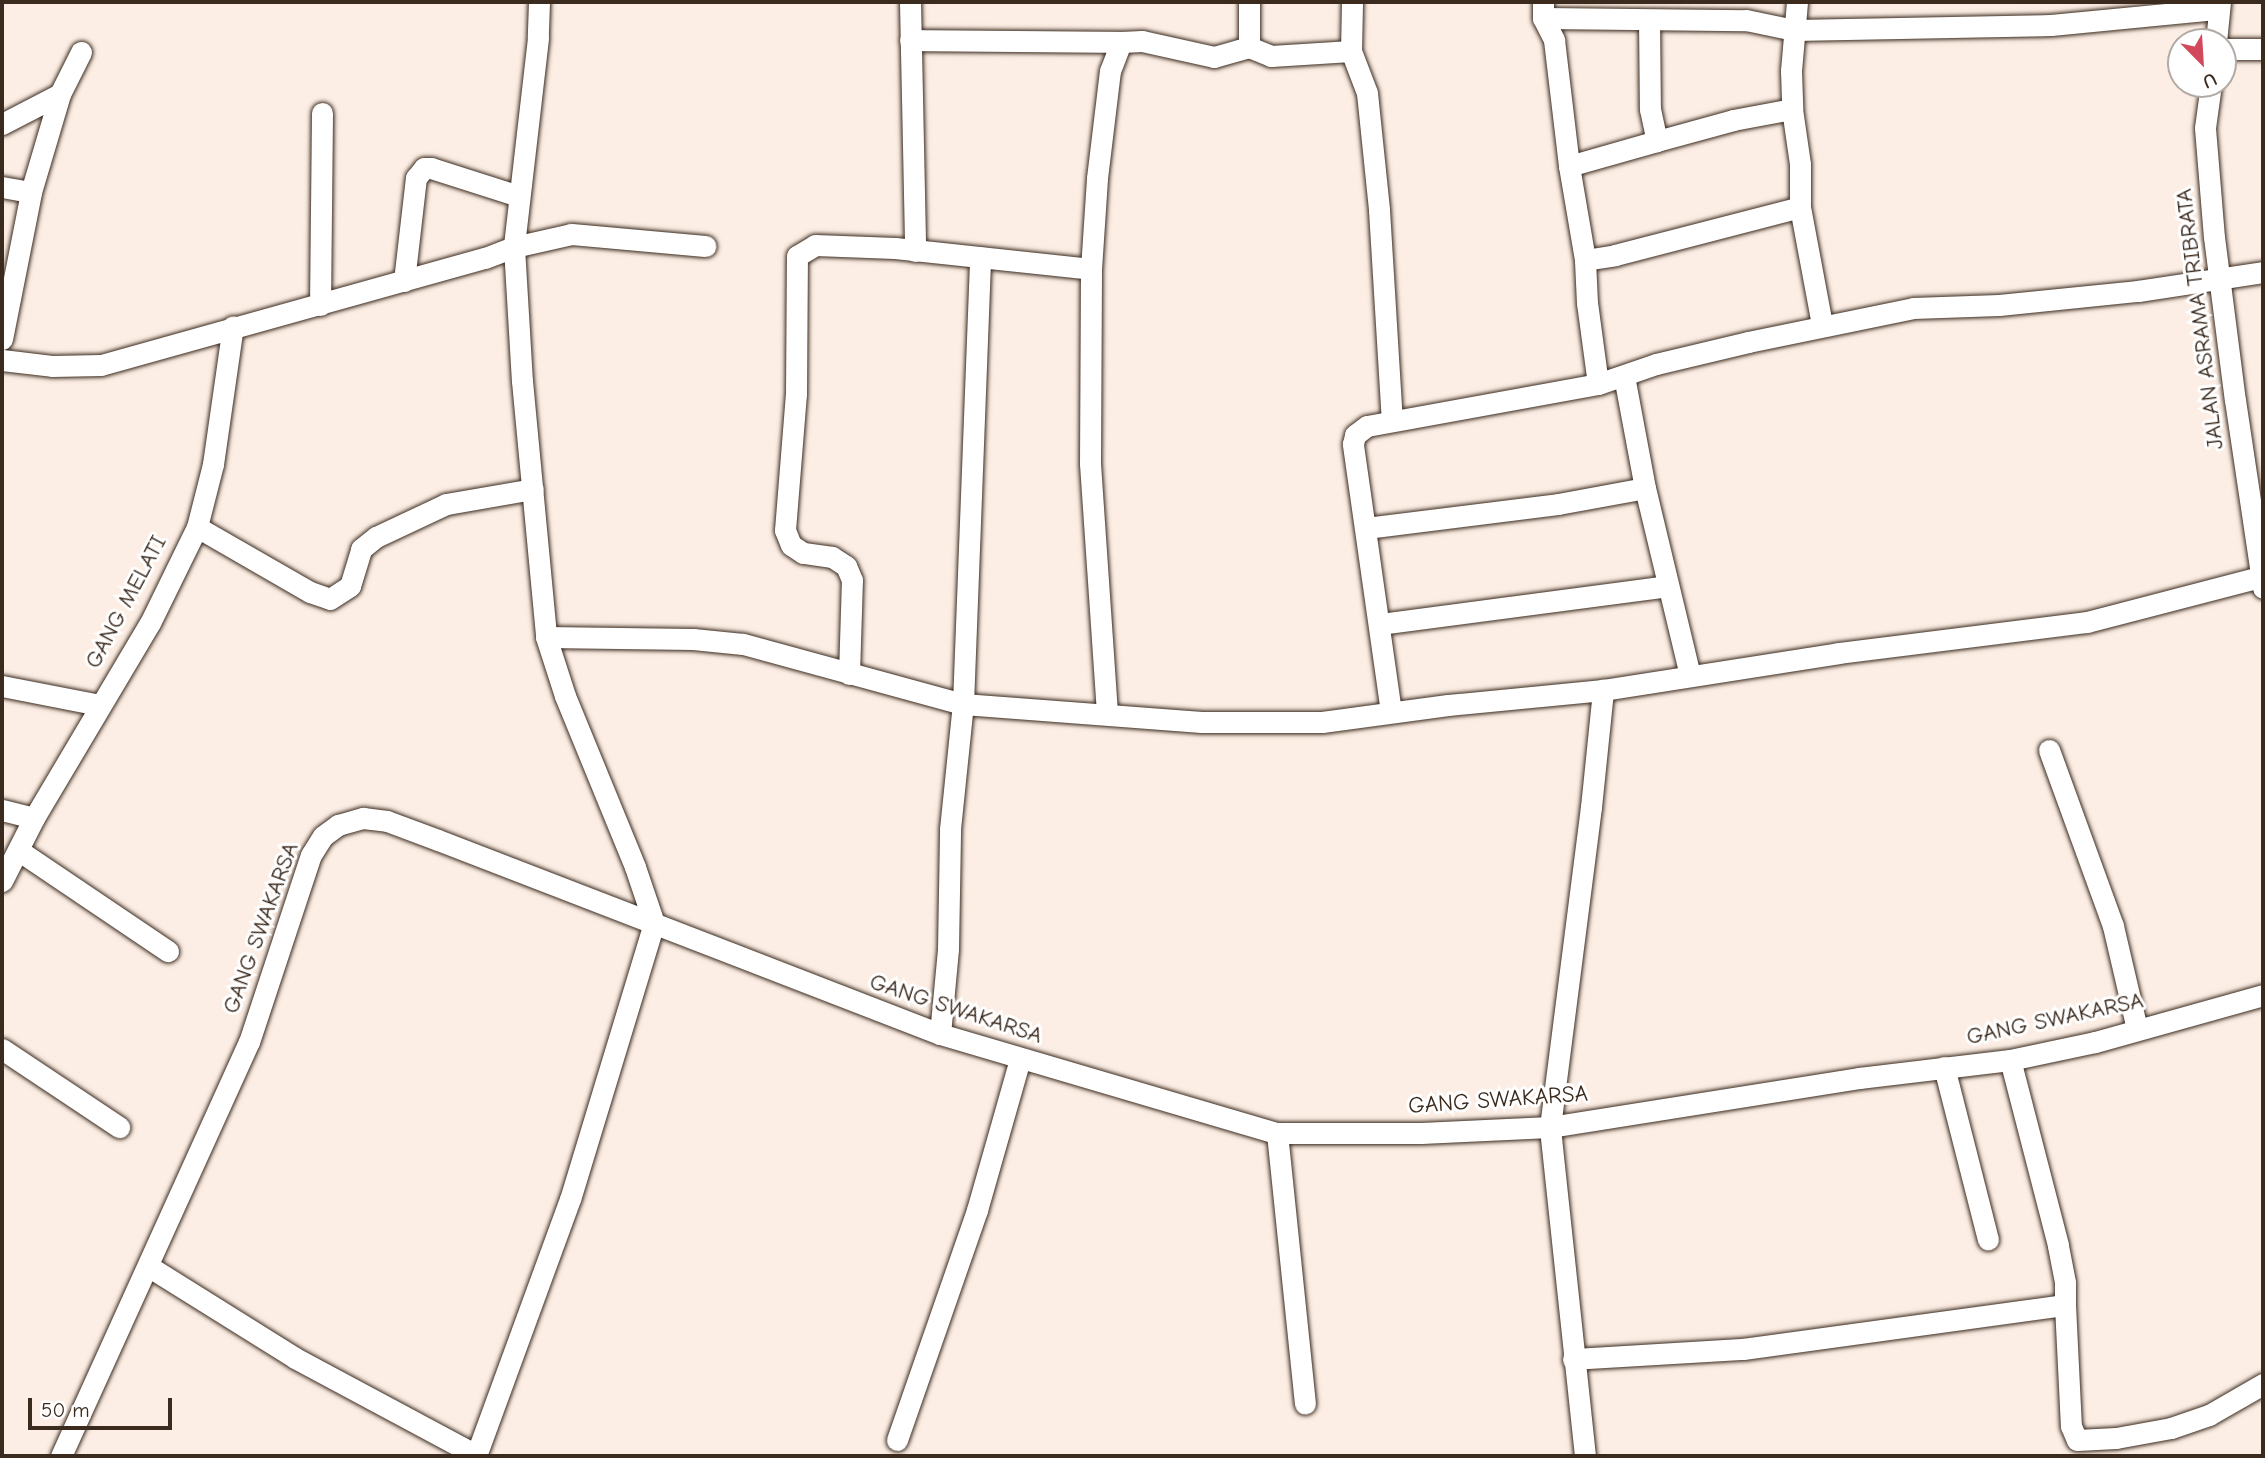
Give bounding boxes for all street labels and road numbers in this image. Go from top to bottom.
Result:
street label: JALAN ASRAMA TRIBRATA [2170,187,2230,451]
street label: GANG MELATI [79,531,173,673]
street label: GANG SWAKARSA [217,839,305,1017]
street label: GANG SWAKARSA [866,968,1046,1050]
street label: GANG SWAKARSA [1964,987,2146,1051]
street label: GANG SWAKARSA [1407,1080,1589,1120]

